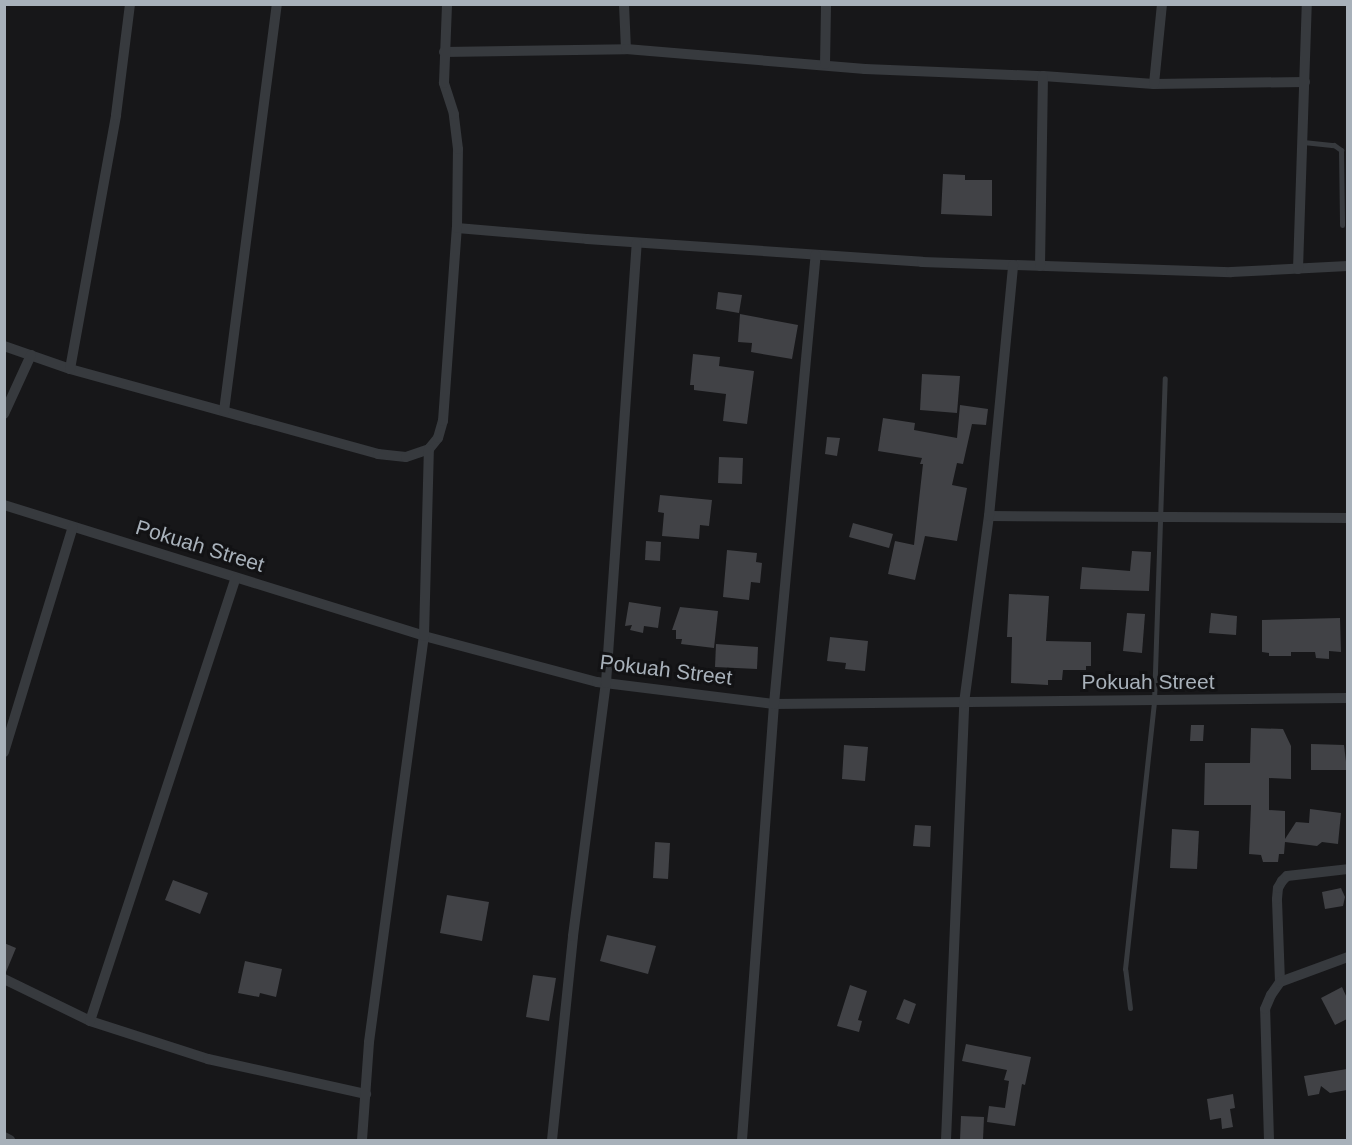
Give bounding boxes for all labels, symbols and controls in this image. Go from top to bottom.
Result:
street label: Pokuah Street [133,514,267,578]
street label: Pokuah Street [598,649,734,691]
street label: Pokuah Street [1081,669,1215,695]

